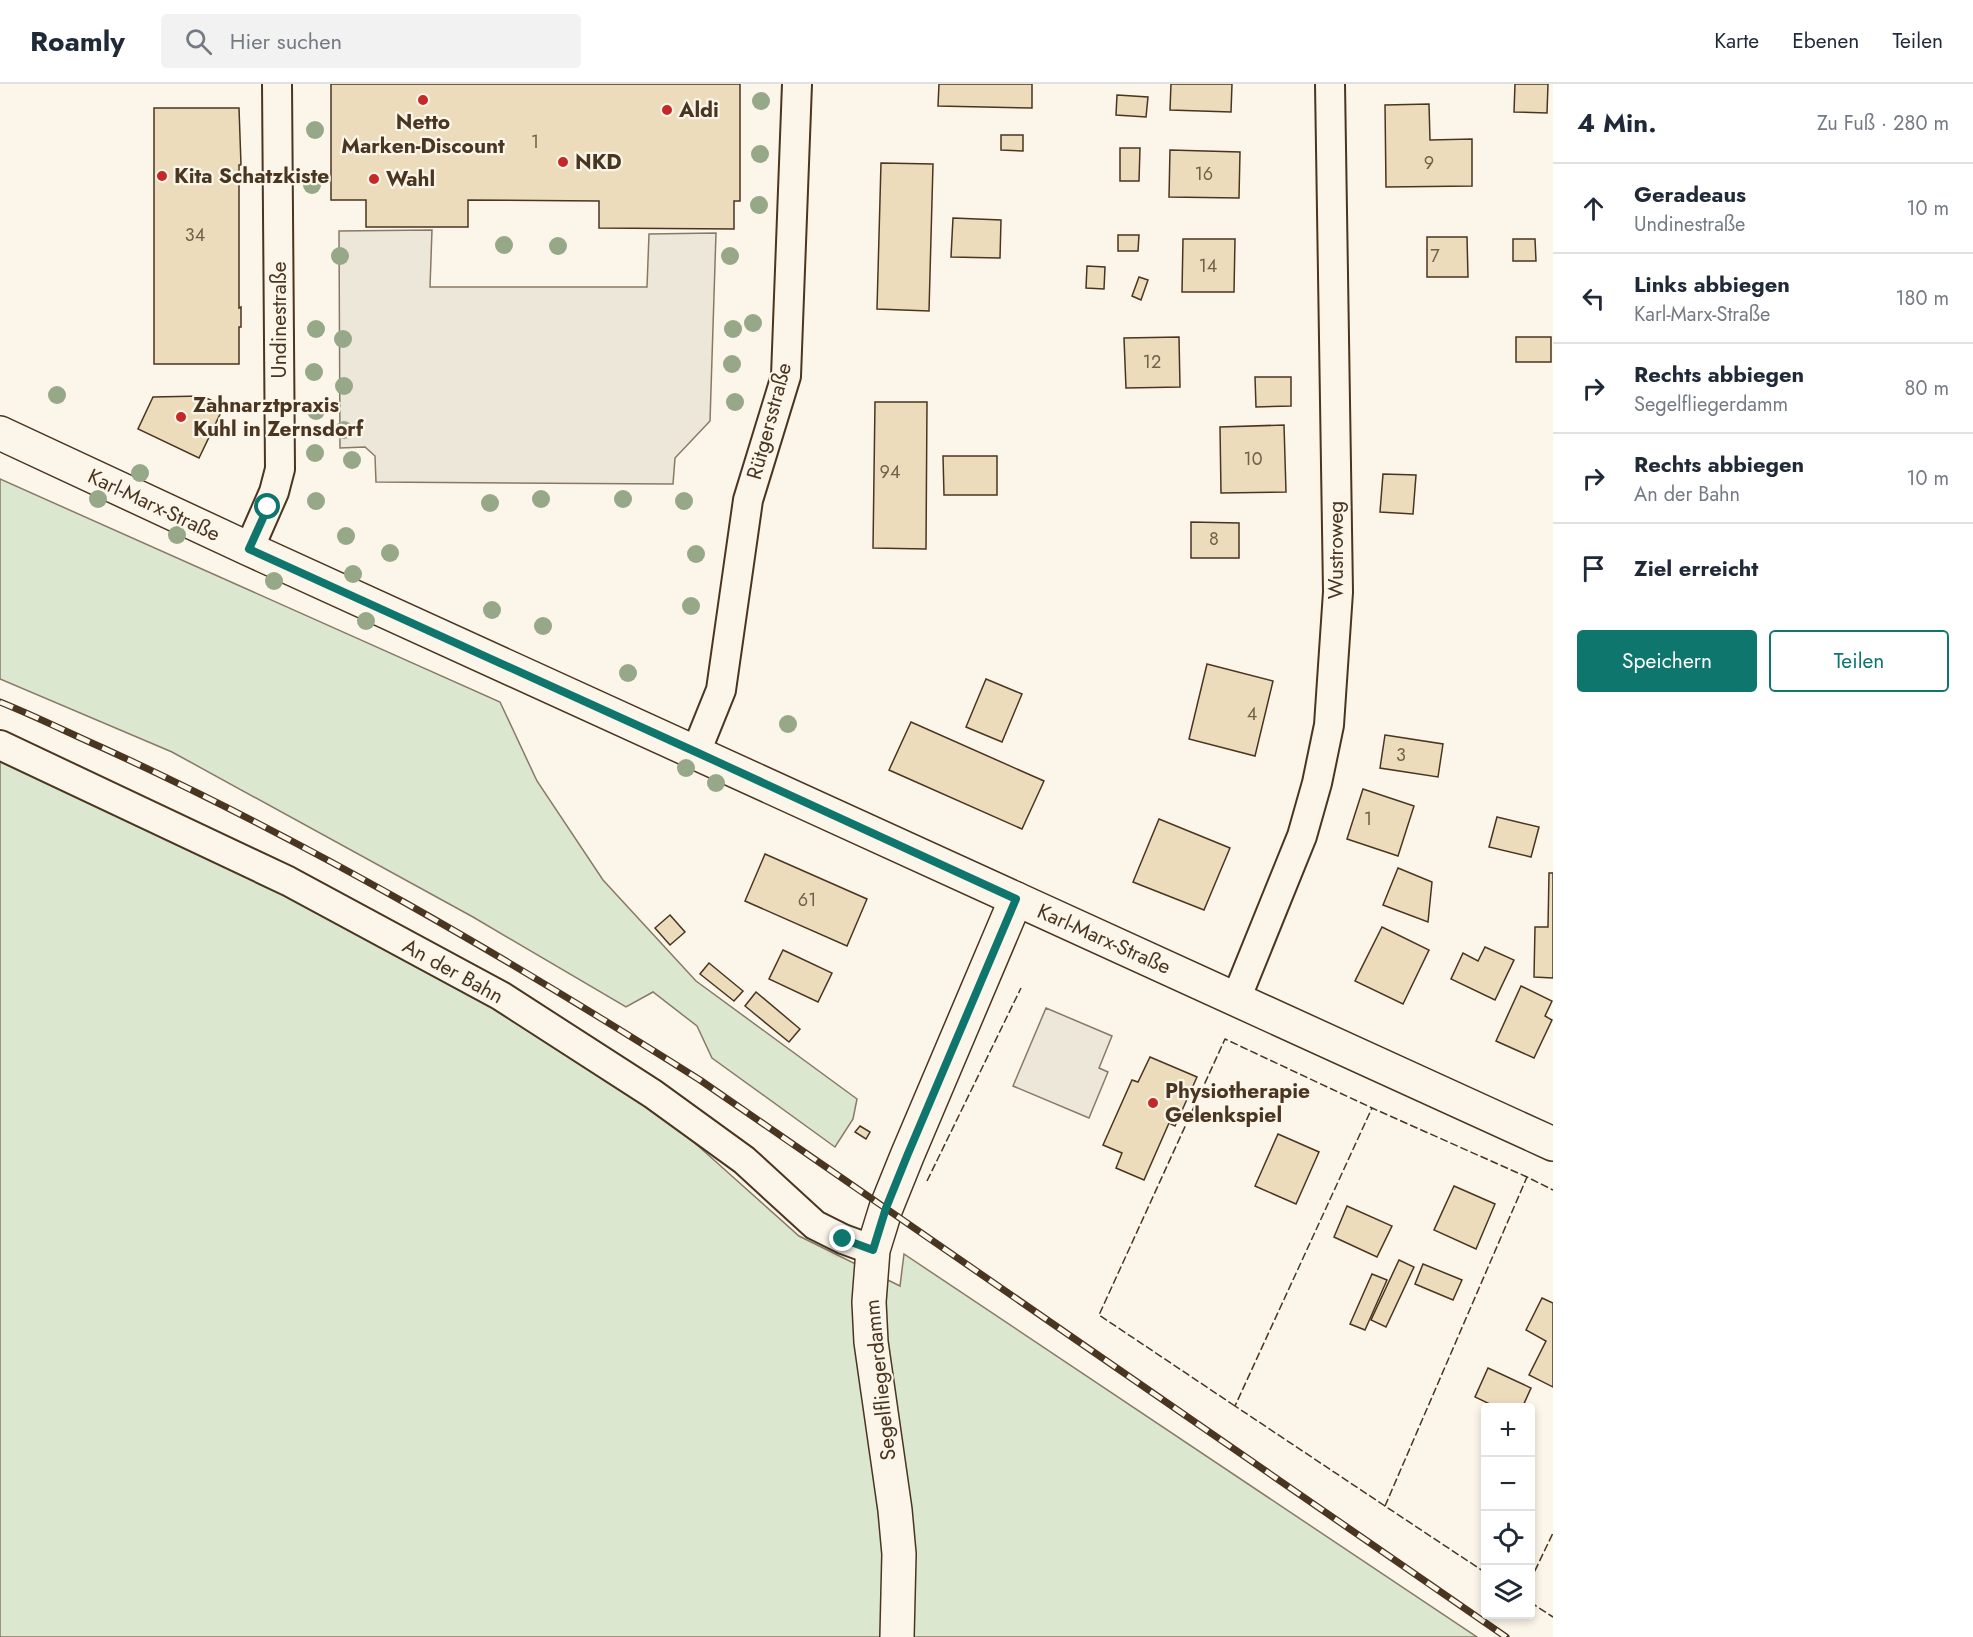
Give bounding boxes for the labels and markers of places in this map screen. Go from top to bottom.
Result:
marker: Netto Marken-Discount [416,93,430,107]
place label: Aldi [678,95,719,125]
marker: Aldi [660,103,674,117]
place label: Netto Marken-Discount [341,107,505,161]
place label: NKD [575,147,622,177]
marker: NKD [556,155,570,169]
place label: Kita Schatzkiste [174,161,329,191]
place label: Wahl [386,164,435,194]
marker: Kita Schatzkiste [155,169,169,183]
marker: Wahl [367,172,381,186]
place label: Zahnarztpraxis Kuhl in Zernsdorf [193,390,364,444]
marker: Zahnarztpraxis Kuhl in Zernsdorf [174,410,188,424]
place label: Physiotherapie Gelenkspiel [1165,1076,1310,1130]
marker: Physiotherapie Gelenkspiel [1146,1096,1160,1110]

